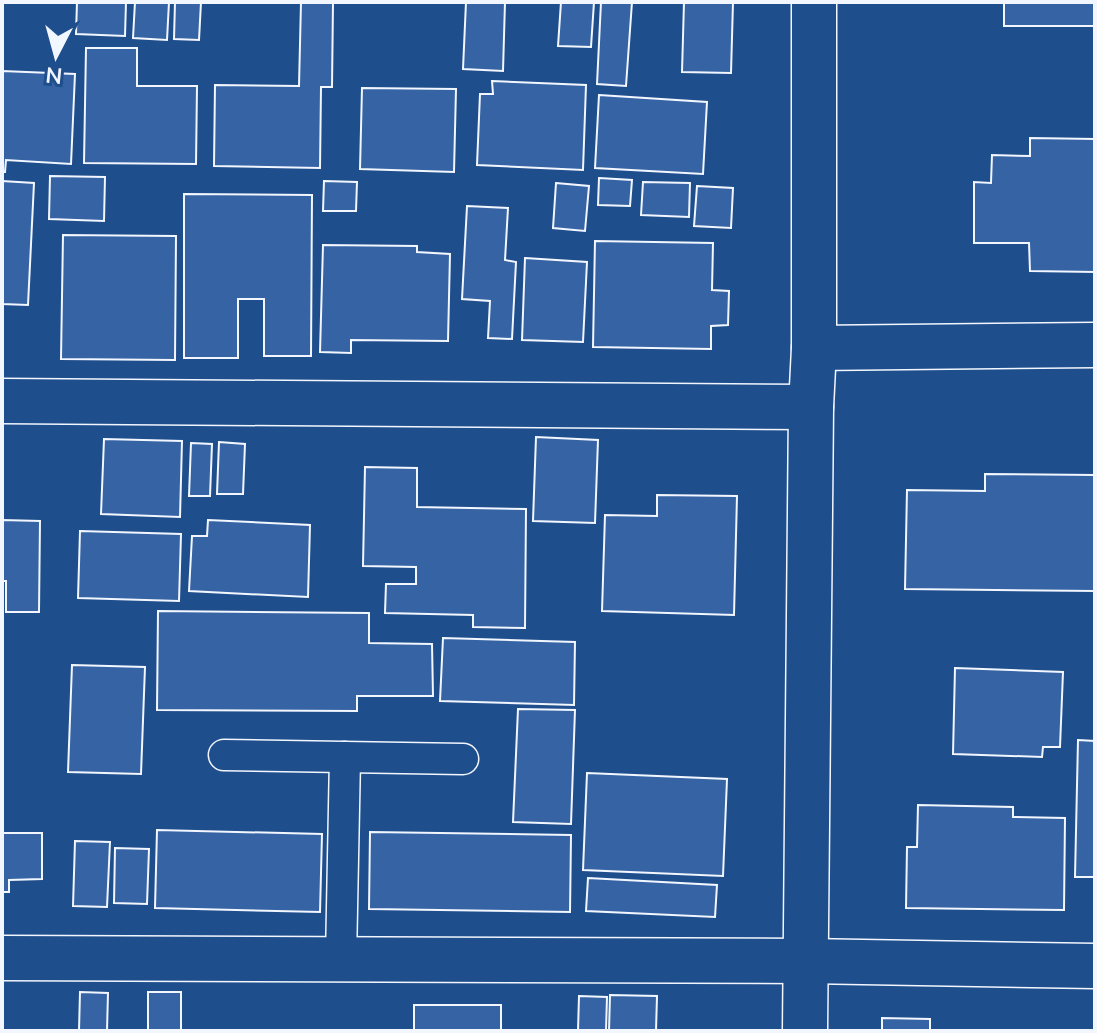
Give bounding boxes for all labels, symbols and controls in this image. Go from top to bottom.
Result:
north arrow [16,16,96,96]
text: N [44,61,64,91]

